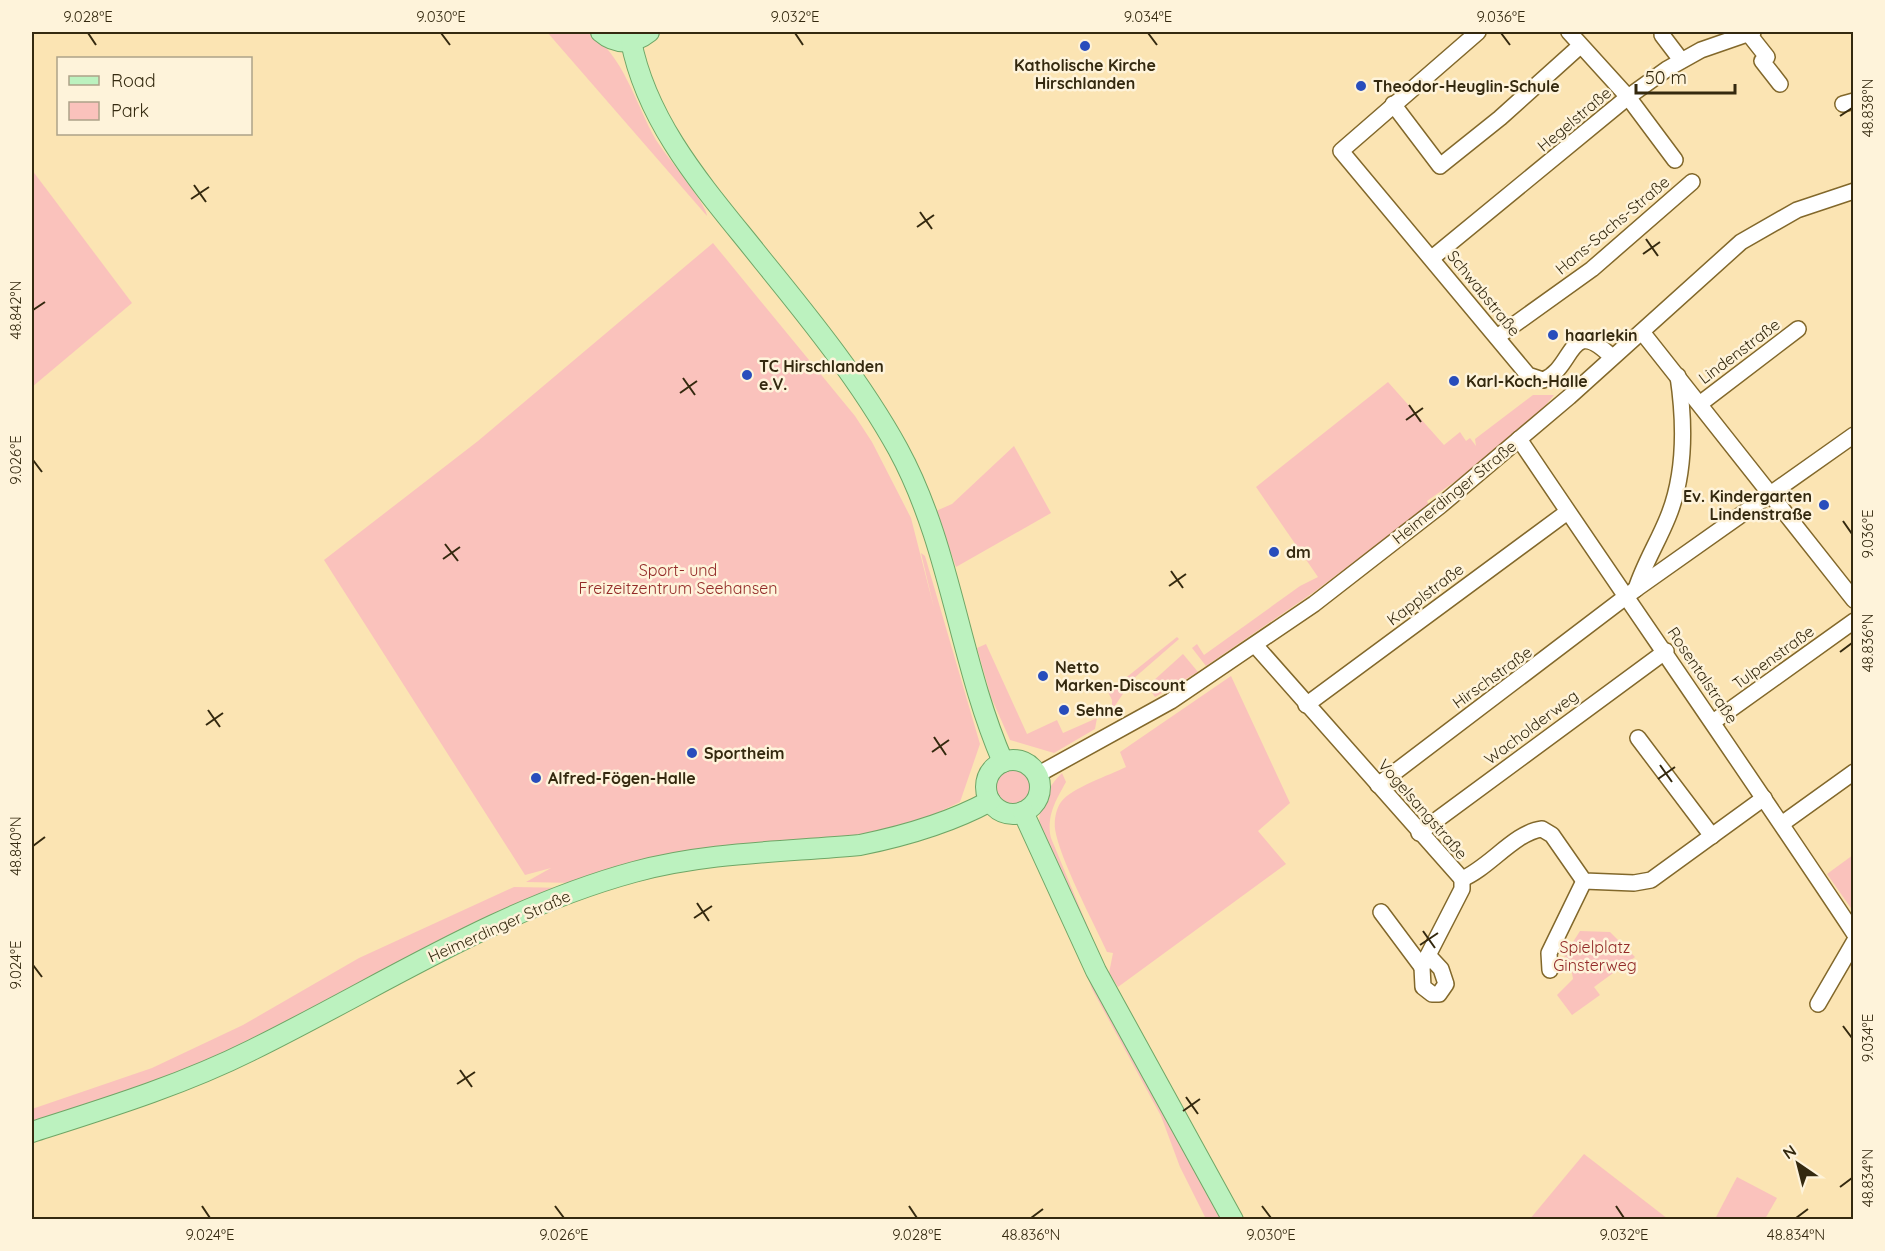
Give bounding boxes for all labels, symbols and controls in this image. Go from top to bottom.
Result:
text: 9.028°E [63,7,113,26]
text: 9.030°E [416,7,466,26]
text: 9.032°E [770,7,820,26]
text: 9.034°E [1124,7,1172,26]
text: 9.036°E [1477,7,1525,26]
marker: Katholische Kirche Hirschlanden [1078,39,1092,53]
place label: Katholische Kirche Hirschlanden [1014,55,1156,93]
legend [57,57,252,135]
scale bar [1636,57,1735,95]
text: 50 m [1645,66,1687,89]
text: Road [111,69,156,92]
place label: Theodor-Heuglin-Schule [1373,76,1560,96]
marker: Theodor-Heuglin-Schule [1354,79,1368,93]
text: 48.838°N [1858,79,1877,137]
street label: Hegelstraße [1533,82,1615,156]
text: Park [111,99,149,122]
street label: Hans-Sachs-Straße [1551,171,1673,279]
street label: Schwabstraße [1443,246,1525,340]
text: 48.842°N [6,281,25,339]
street label: Lindenstraße [1694,314,1784,388]
place label: haarlekin [1565,325,1638,345]
marker: haarlekin [1546,328,1560,342]
place label: TC Hirschlanden e.V. [759,356,884,394]
marker: TC Hirschlanden e.V. [740,368,754,382]
place label: Karl-Koch-Halle [1466,371,1588,391]
marker: Karl-Koch-Halle [1447,374,1461,388]
text: 9.026°E [6,435,25,485]
street label: Heimerdinger Straße [1388,436,1520,548]
place label: Ev. Kindergarten Lindenstraße [1683,486,1812,524]
marker: Ev. Kindergarten Lindenstraße [1817,498,1831,512]
text: 9.036°E [1858,510,1877,558]
place label: dm [1286,542,1311,562]
marker: dm [1267,545,1281,559]
street label: Kapplstraße [1383,559,1467,629]
park label: Sport- und Freizeitzentrum Seehansen [579,560,777,598]
text: 48.836°N [1858,614,1877,672]
street label: Tulpenstraße [1728,621,1818,693]
street label: Rosentalstraße [1663,623,1743,727]
street label: Hirschstraße [1448,641,1536,713]
place label: Netto Marken-Discount [1055,657,1186,695]
marker: Netto Marken-Discount [1036,669,1050,683]
street label: Wacholderweg [1480,685,1582,769]
place label: Sehne [1076,700,1123,720]
marker: Sehne [1057,703,1071,717]
place label: Sportheim [704,743,784,763]
marker: Sportheim [685,746,699,760]
street label: Vogelsangstraße [1374,755,1472,863]
place label: Alfred-Fögen-Halle [548,768,696,788]
marker: Alfred-Fögen-Halle [529,771,543,785]
text: 48.840°N [6,816,25,876]
street label: Heimerdinger Straße [425,886,573,966]
park label: Spielplatz Ginsterweg [1553,937,1637,975]
text: 9.024°E [6,941,25,989]
text: 9.034°E [1858,1014,1877,1062]
north arrow [1768,1134,1828,1194]
text: N [1779,1140,1800,1163]
text: 48.834°N [1858,1149,1877,1207]
text: 9.024°E [186,1225,234,1244]
text: 9.026°E [539,1225,589,1244]
text: 9.028°E [892,1225,942,1244]
text: 48.836°N [1002,1225,1060,1244]
text: 9.030°E [1246,1225,1296,1244]
text: 9.032°E [1599,1225,1649,1244]
text: 48.834°N [1767,1225,1825,1244]

